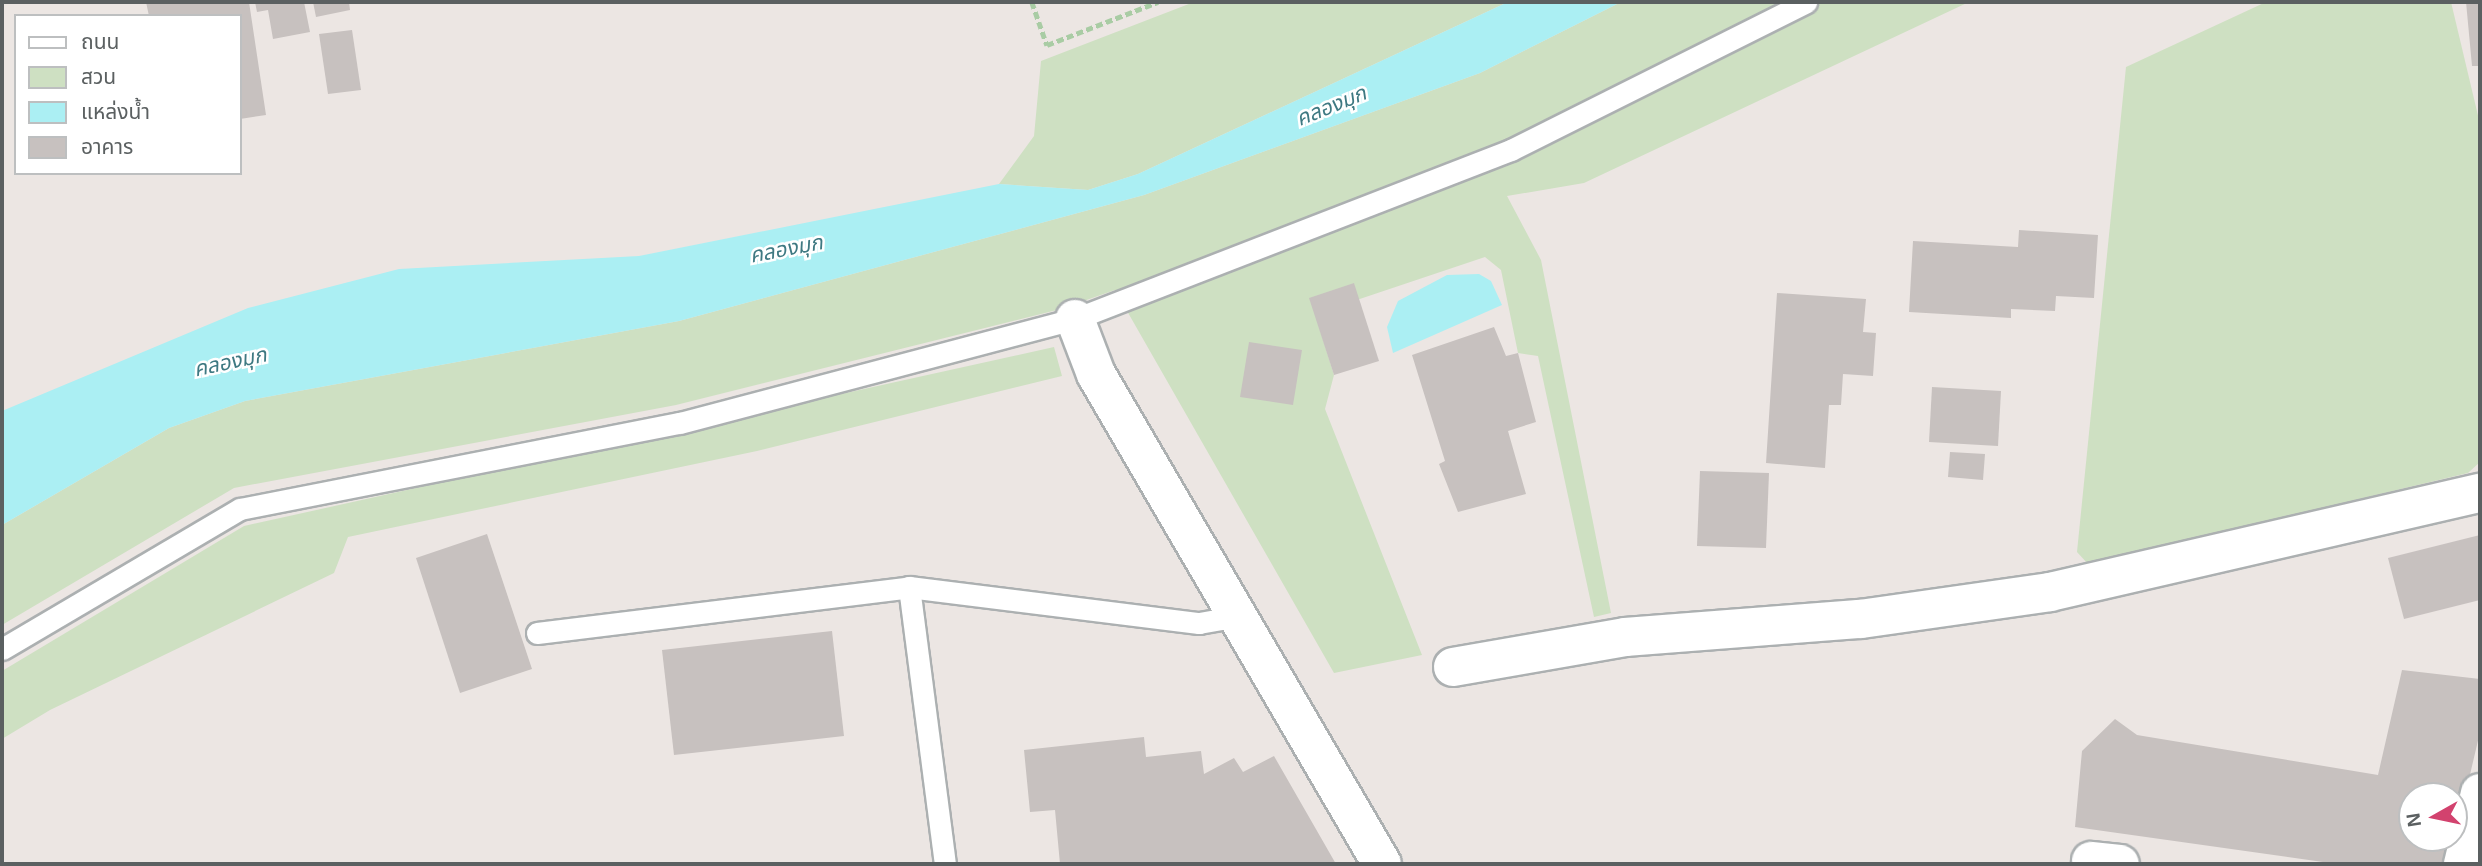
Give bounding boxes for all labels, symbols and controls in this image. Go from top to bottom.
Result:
legend [14,14,242,175]
text: ถนน [81,30,119,53]
text: สวน [81,65,116,88]
water label: คลองมุก [1292,81,1370,131]
text: แหล่งน้ำ [81,100,150,123]
text: อาคาร [81,135,133,158]
water label: คลองมุก [747,230,825,268]
water label: คลองมุก [191,342,269,382]
north arrow [2398,782,2468,852]
text: N [2402,812,2425,828]

